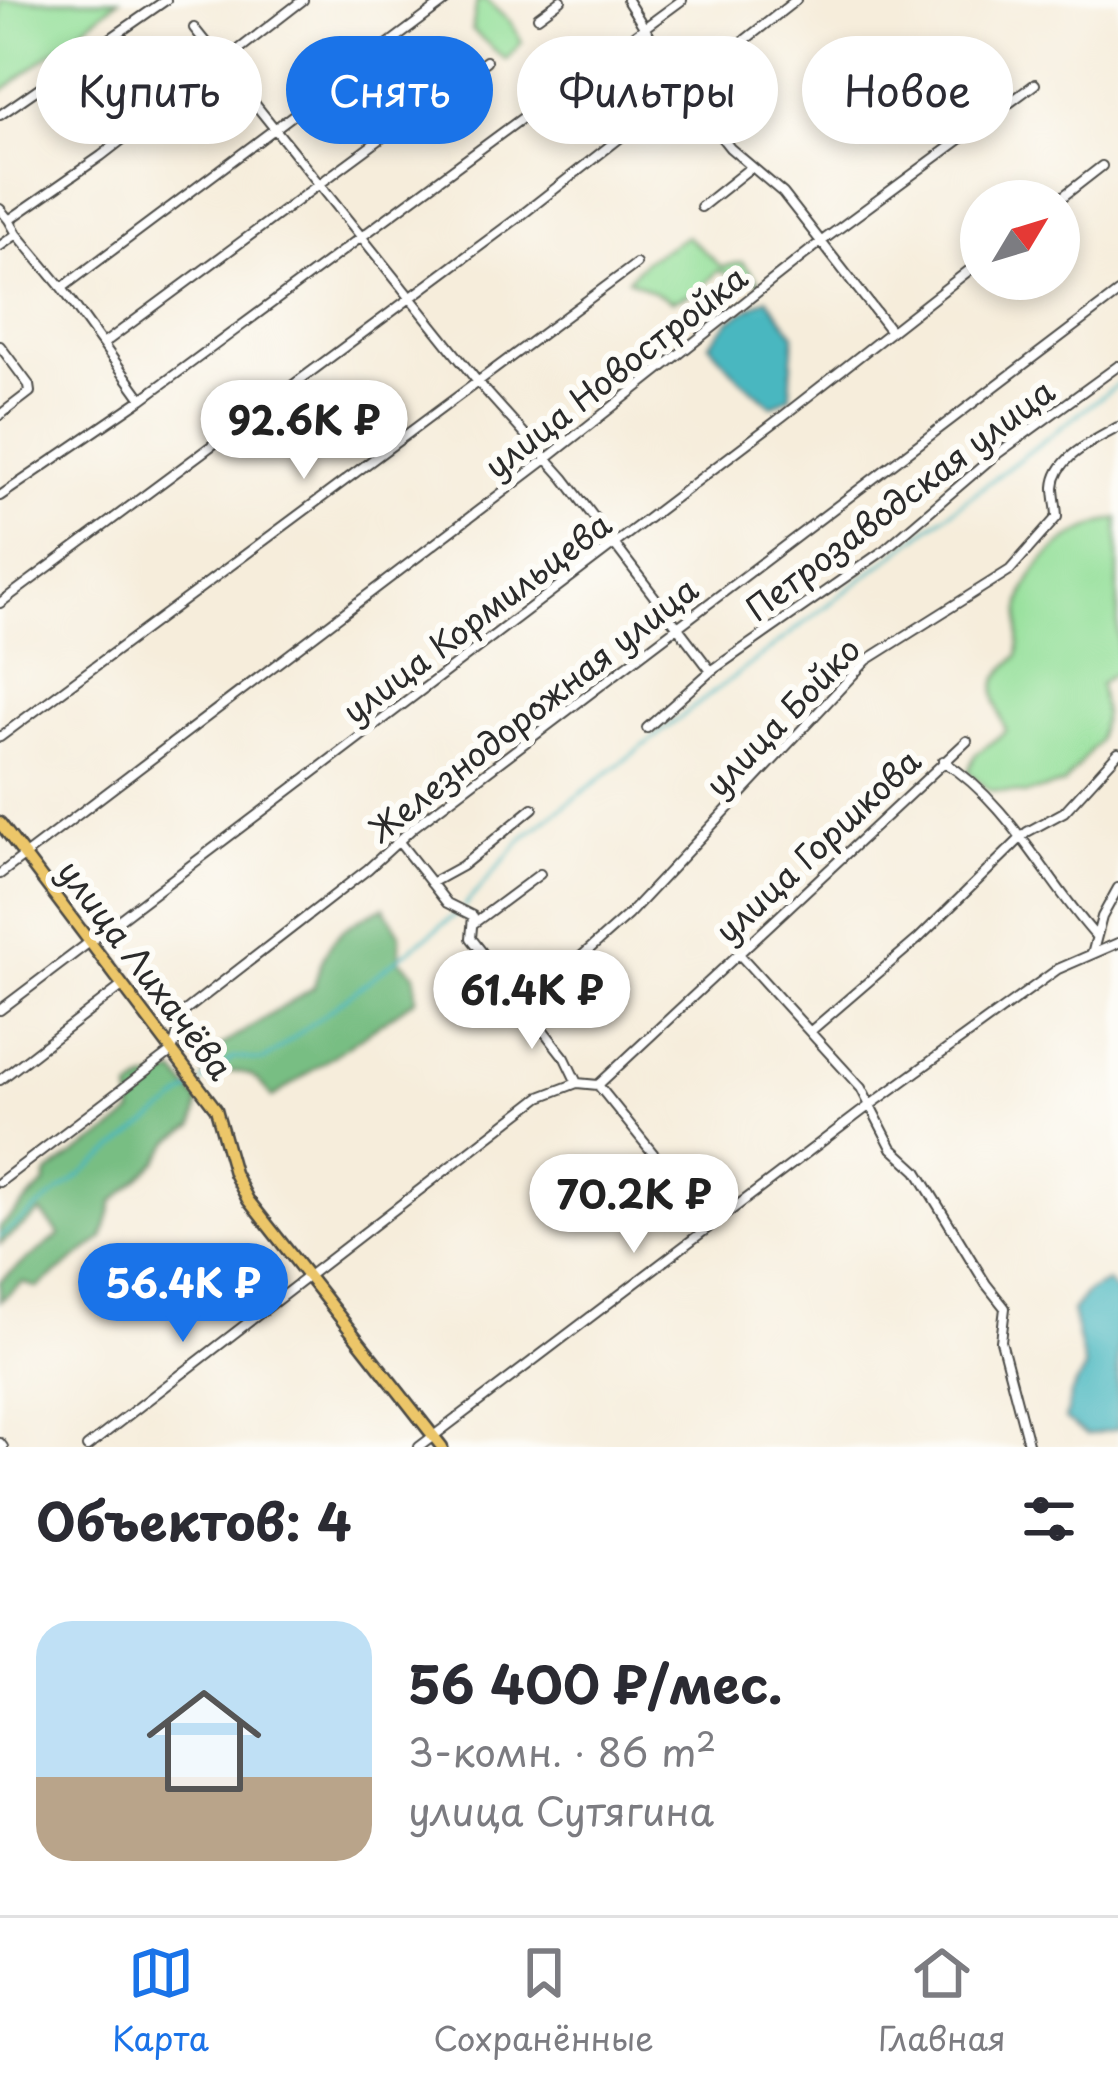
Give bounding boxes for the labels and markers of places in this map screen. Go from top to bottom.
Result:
pin: 92.6K ₽ [193,380,415,482]
pin: 61.4K ₽ [421,950,643,1052]
pin: 70.2K ₽ [523,1154,745,1256]
pin: 56.4K ₽ [72,1243,294,1345]

